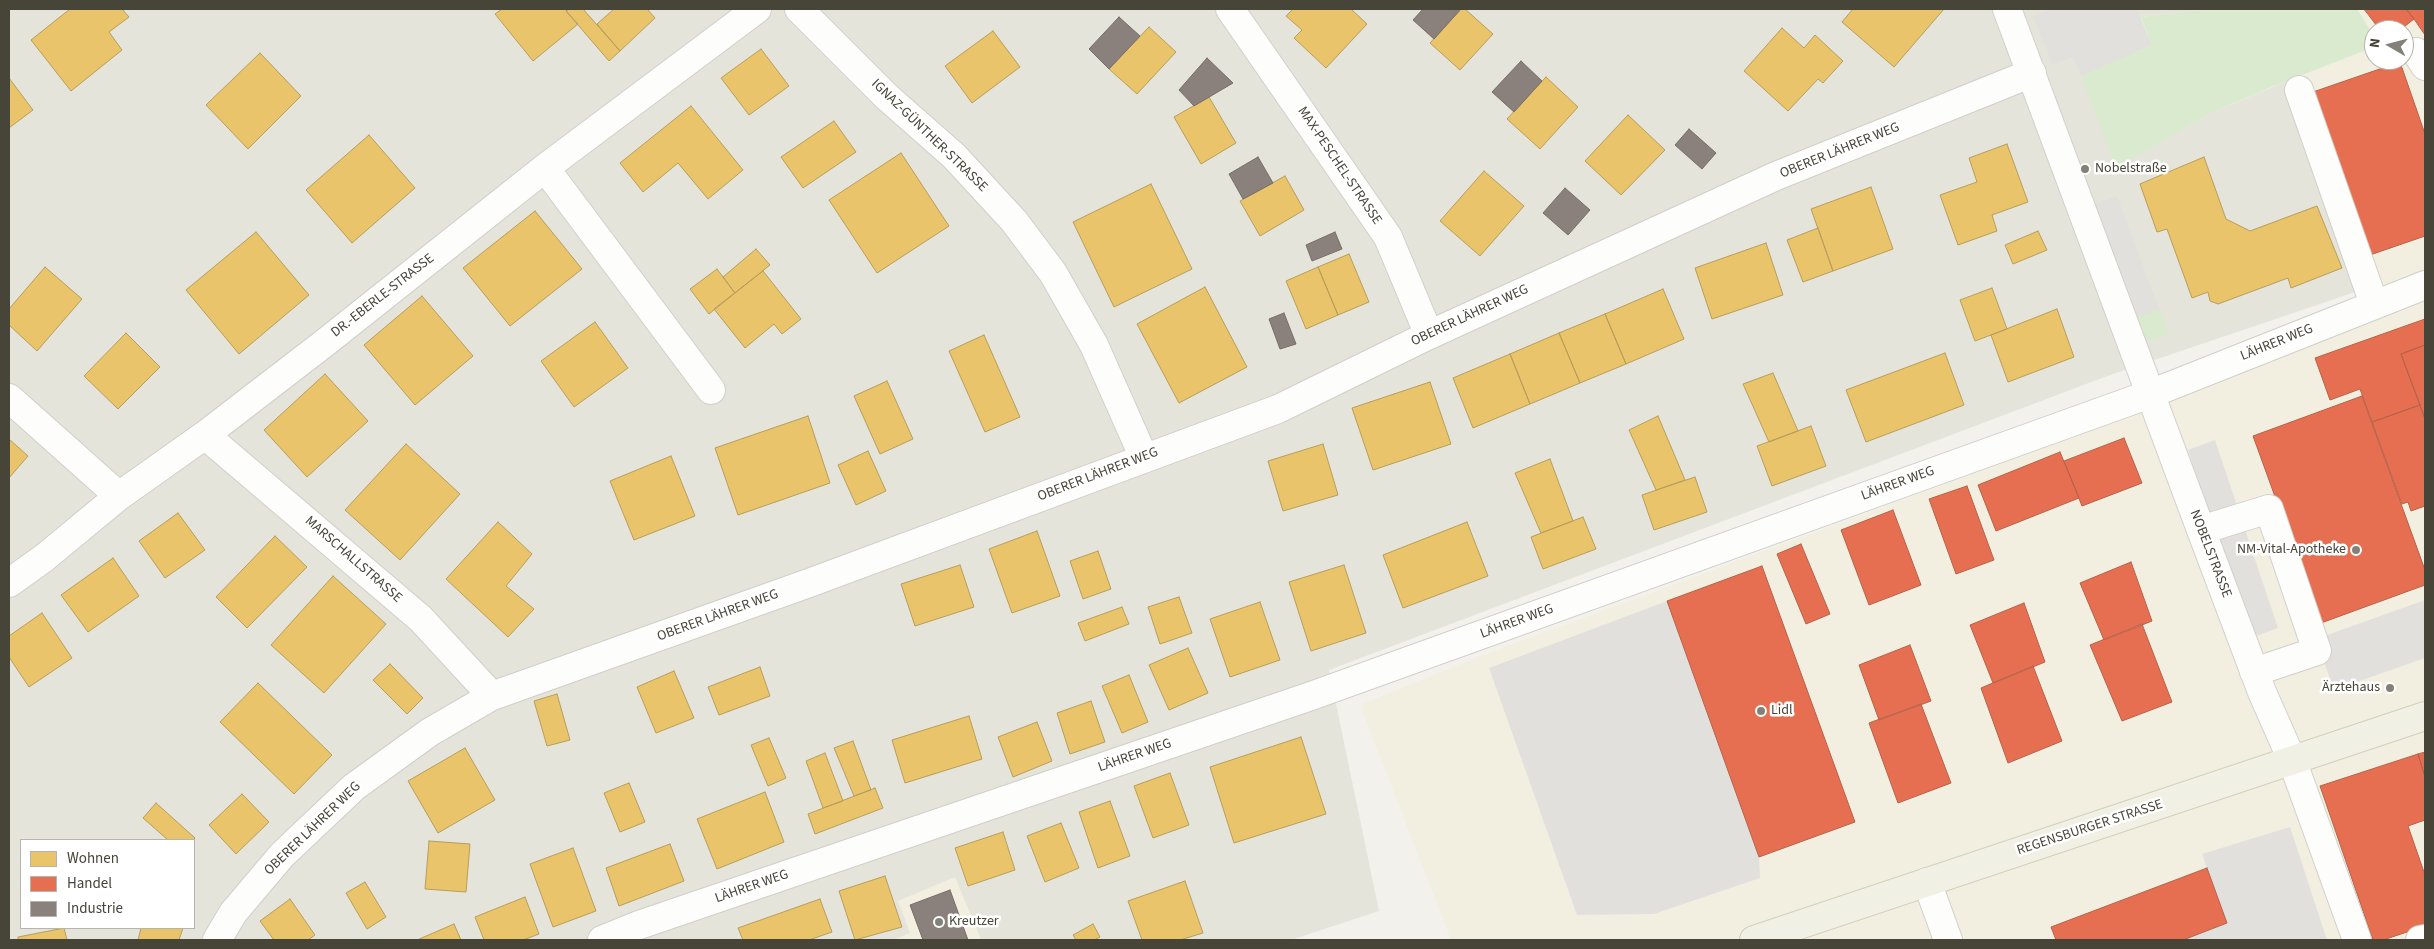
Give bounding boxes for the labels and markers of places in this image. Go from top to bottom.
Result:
place label: Nobelstraße [2095,161,2167,177]
marker: Nobelstraße [2079,163,2091,175]
place label: NM-Vital-Apotheke [2237,542,2346,558]
marker: NM-Vital-Apotheke [2350,544,2362,556]
place label: Ärztehaus [2322,680,2380,696]
marker: Ärztehaus [2384,682,2396,694]
place label: Lidl [1771,703,1793,719]
marker: Lidl [1755,705,1767,717]
place label: Kreutzer [949,914,999,930]
marker: Kreutzer [933,916,945,928]

